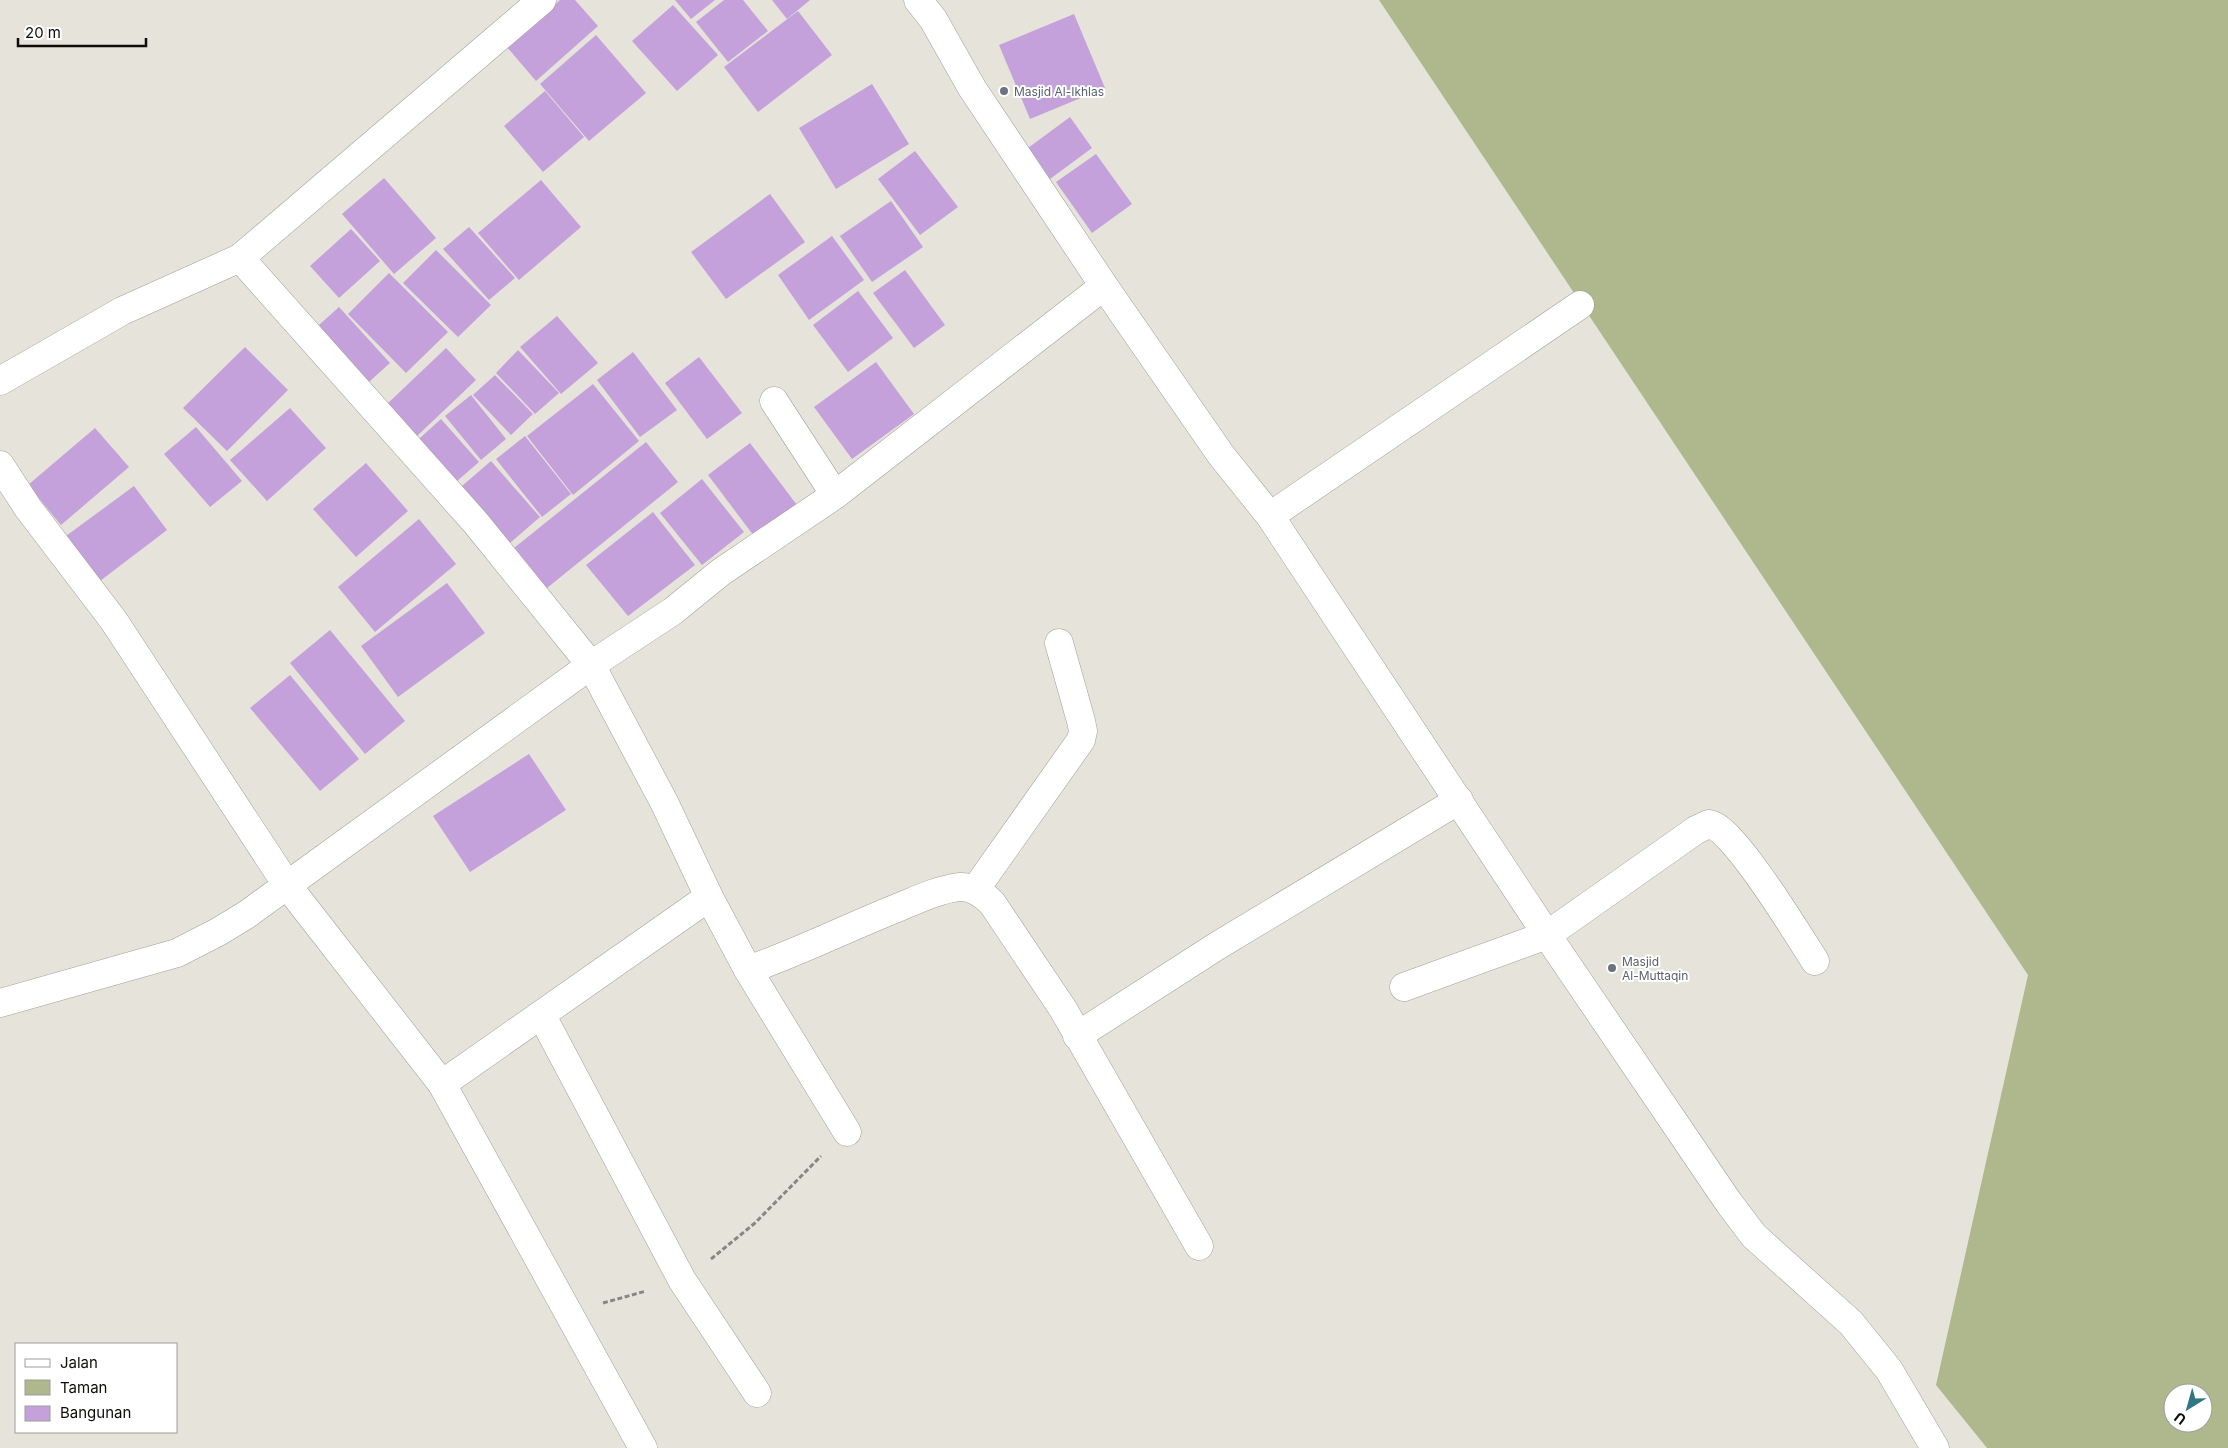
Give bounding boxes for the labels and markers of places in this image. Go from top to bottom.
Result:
place label: Masjid Al-Ikhlas [1014,84,1104,99]
marker: Masjid Al-Ikhlas [998,85,1010,97]
place label: Masjid Al-Muttaqin [1622,954,1688,983]
marker: Masjid Al-Muttaqin [1606,962,1618,974]

